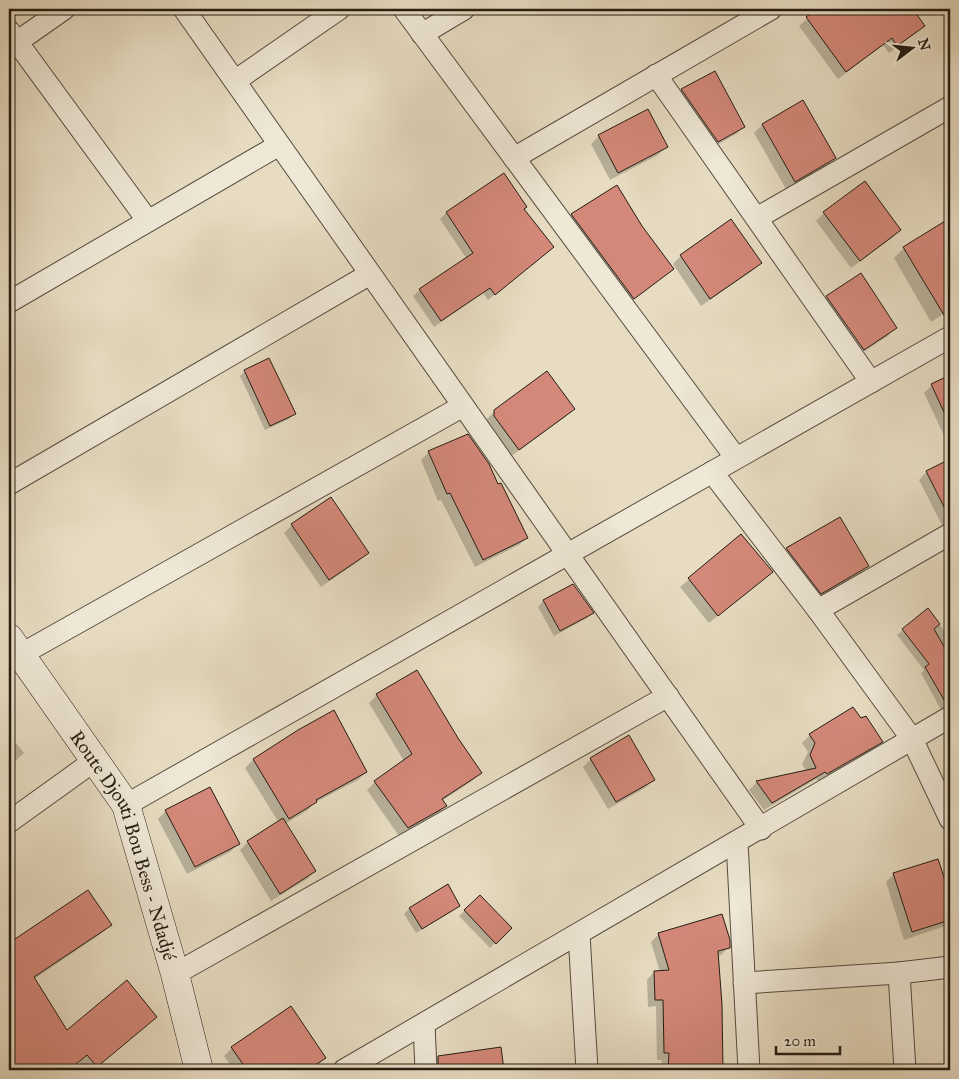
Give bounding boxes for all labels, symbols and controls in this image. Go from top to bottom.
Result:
north arrow [886,22,936,72]
text: N [914,37,934,53]
street label: Route Djouti Bou Bess - Ndadjé [65,726,181,963]
scale bar [776,1024,840,1056]
text: 20 m [784,1032,816,1050]

